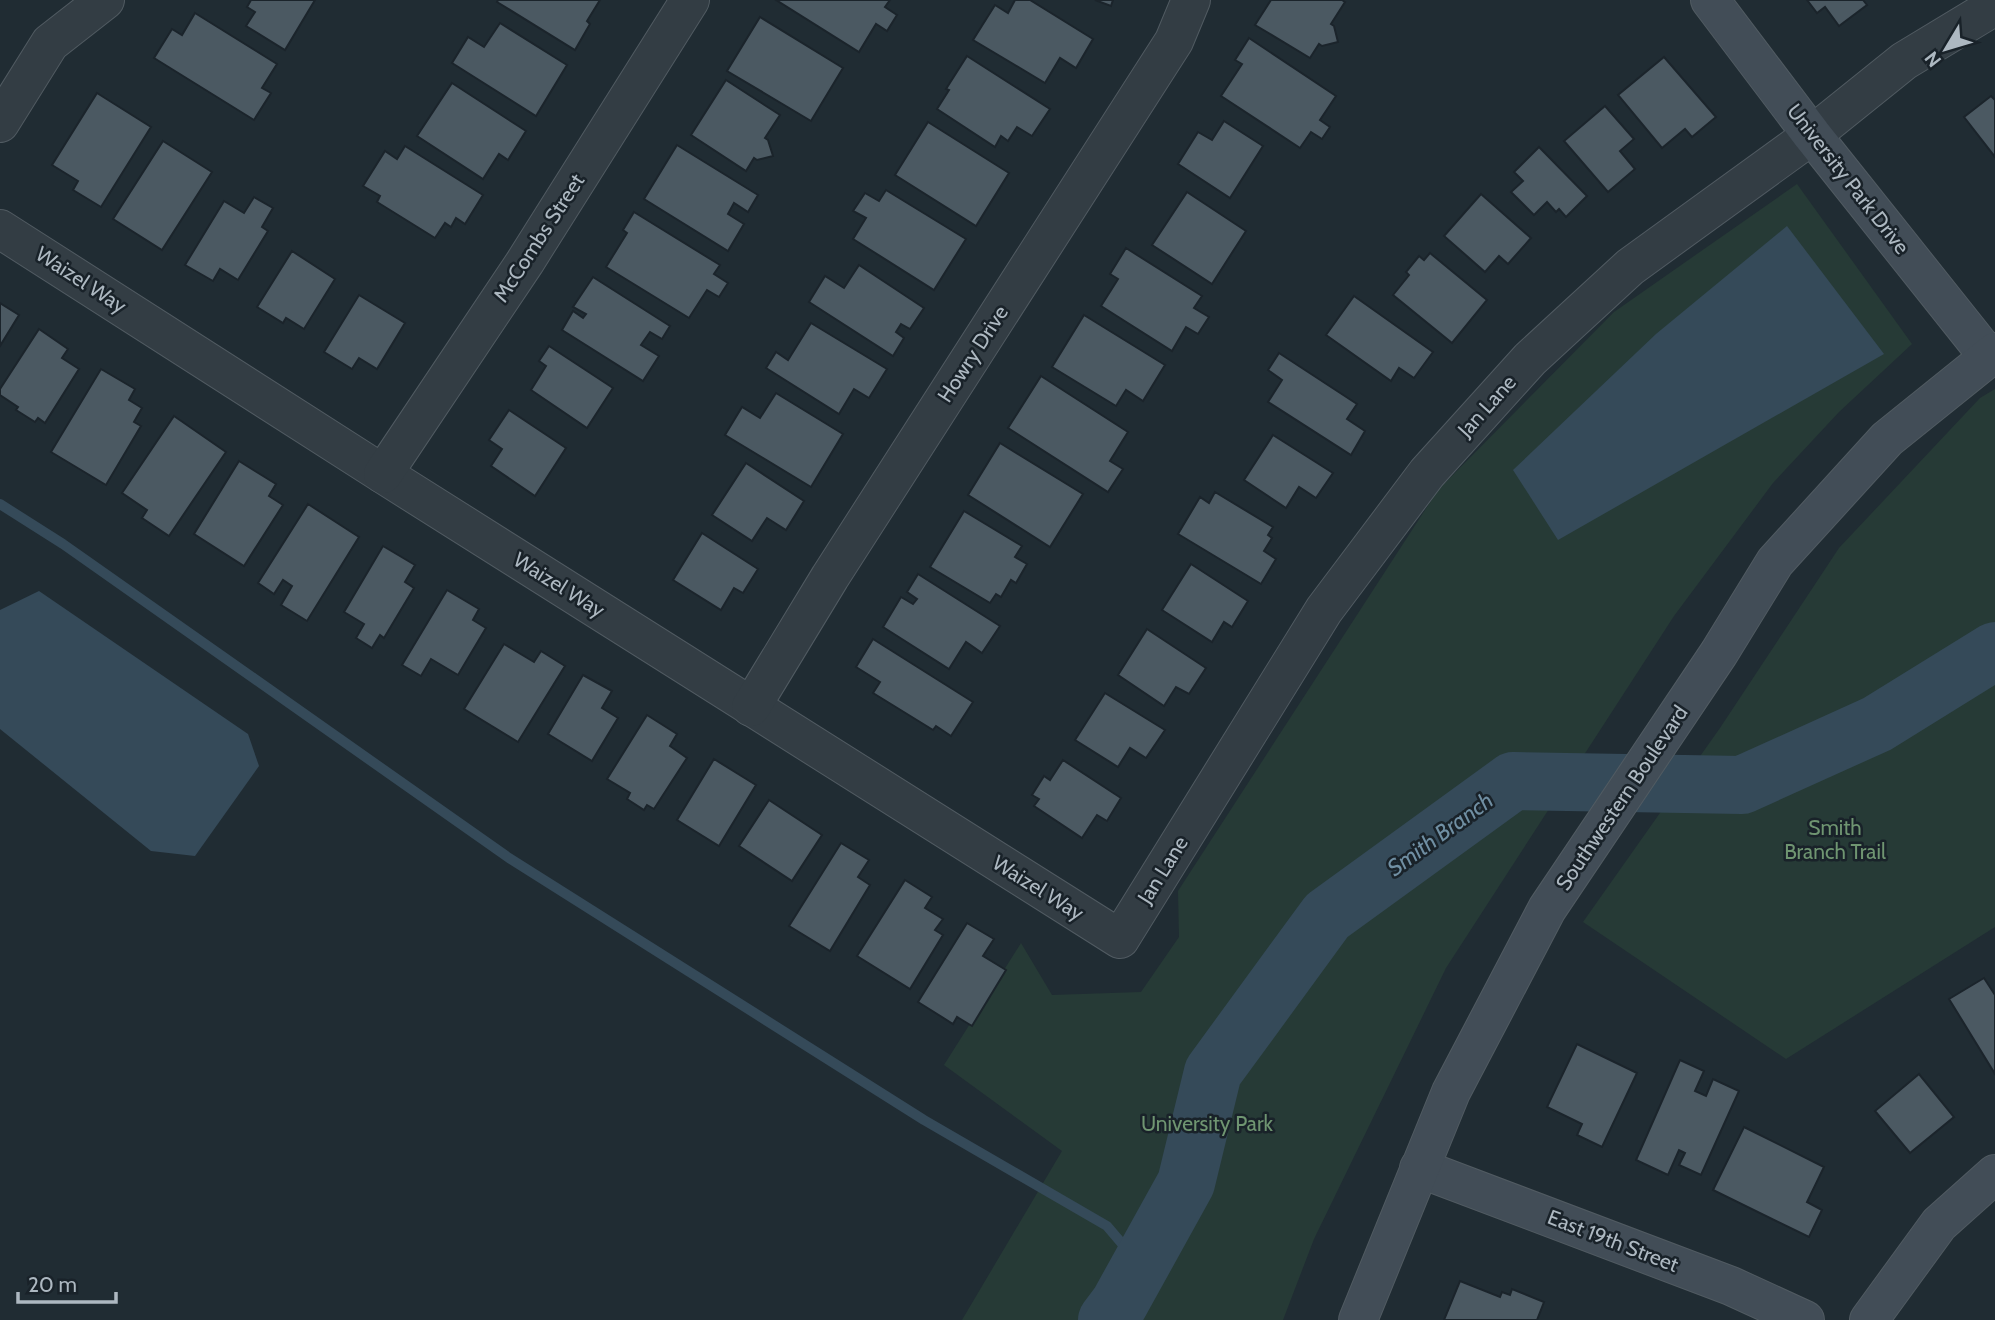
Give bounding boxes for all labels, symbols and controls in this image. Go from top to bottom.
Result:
north arrow [1911,14,1981,84]
text: N [1920,47,1946,72]
street label: University Park Drive [1782,99,1915,259]
street label: McCombs Street [488,169,589,306]
street label: Waizel Way [31,241,132,318]
street label: Howry Drive [932,300,1013,407]
street label: Jan Lane [1452,369,1521,443]
street label: Waizel Way [509,547,610,623]
street label: Southwestern Boulevard [1550,701,1693,895]
water label: Smith Branch [1382,786,1498,882]
park label: Smith Branch Trail [1784,815,1886,864]
street label: Jan Lane [1132,831,1193,909]
street label: Waizel Way [988,850,1089,926]
park label: University Park [1141,1111,1274,1136]
street label: East 19th Street [1544,1204,1682,1277]
scale bar [18,1260,116,1304]
text: 20 m [28,1272,77,1297]

